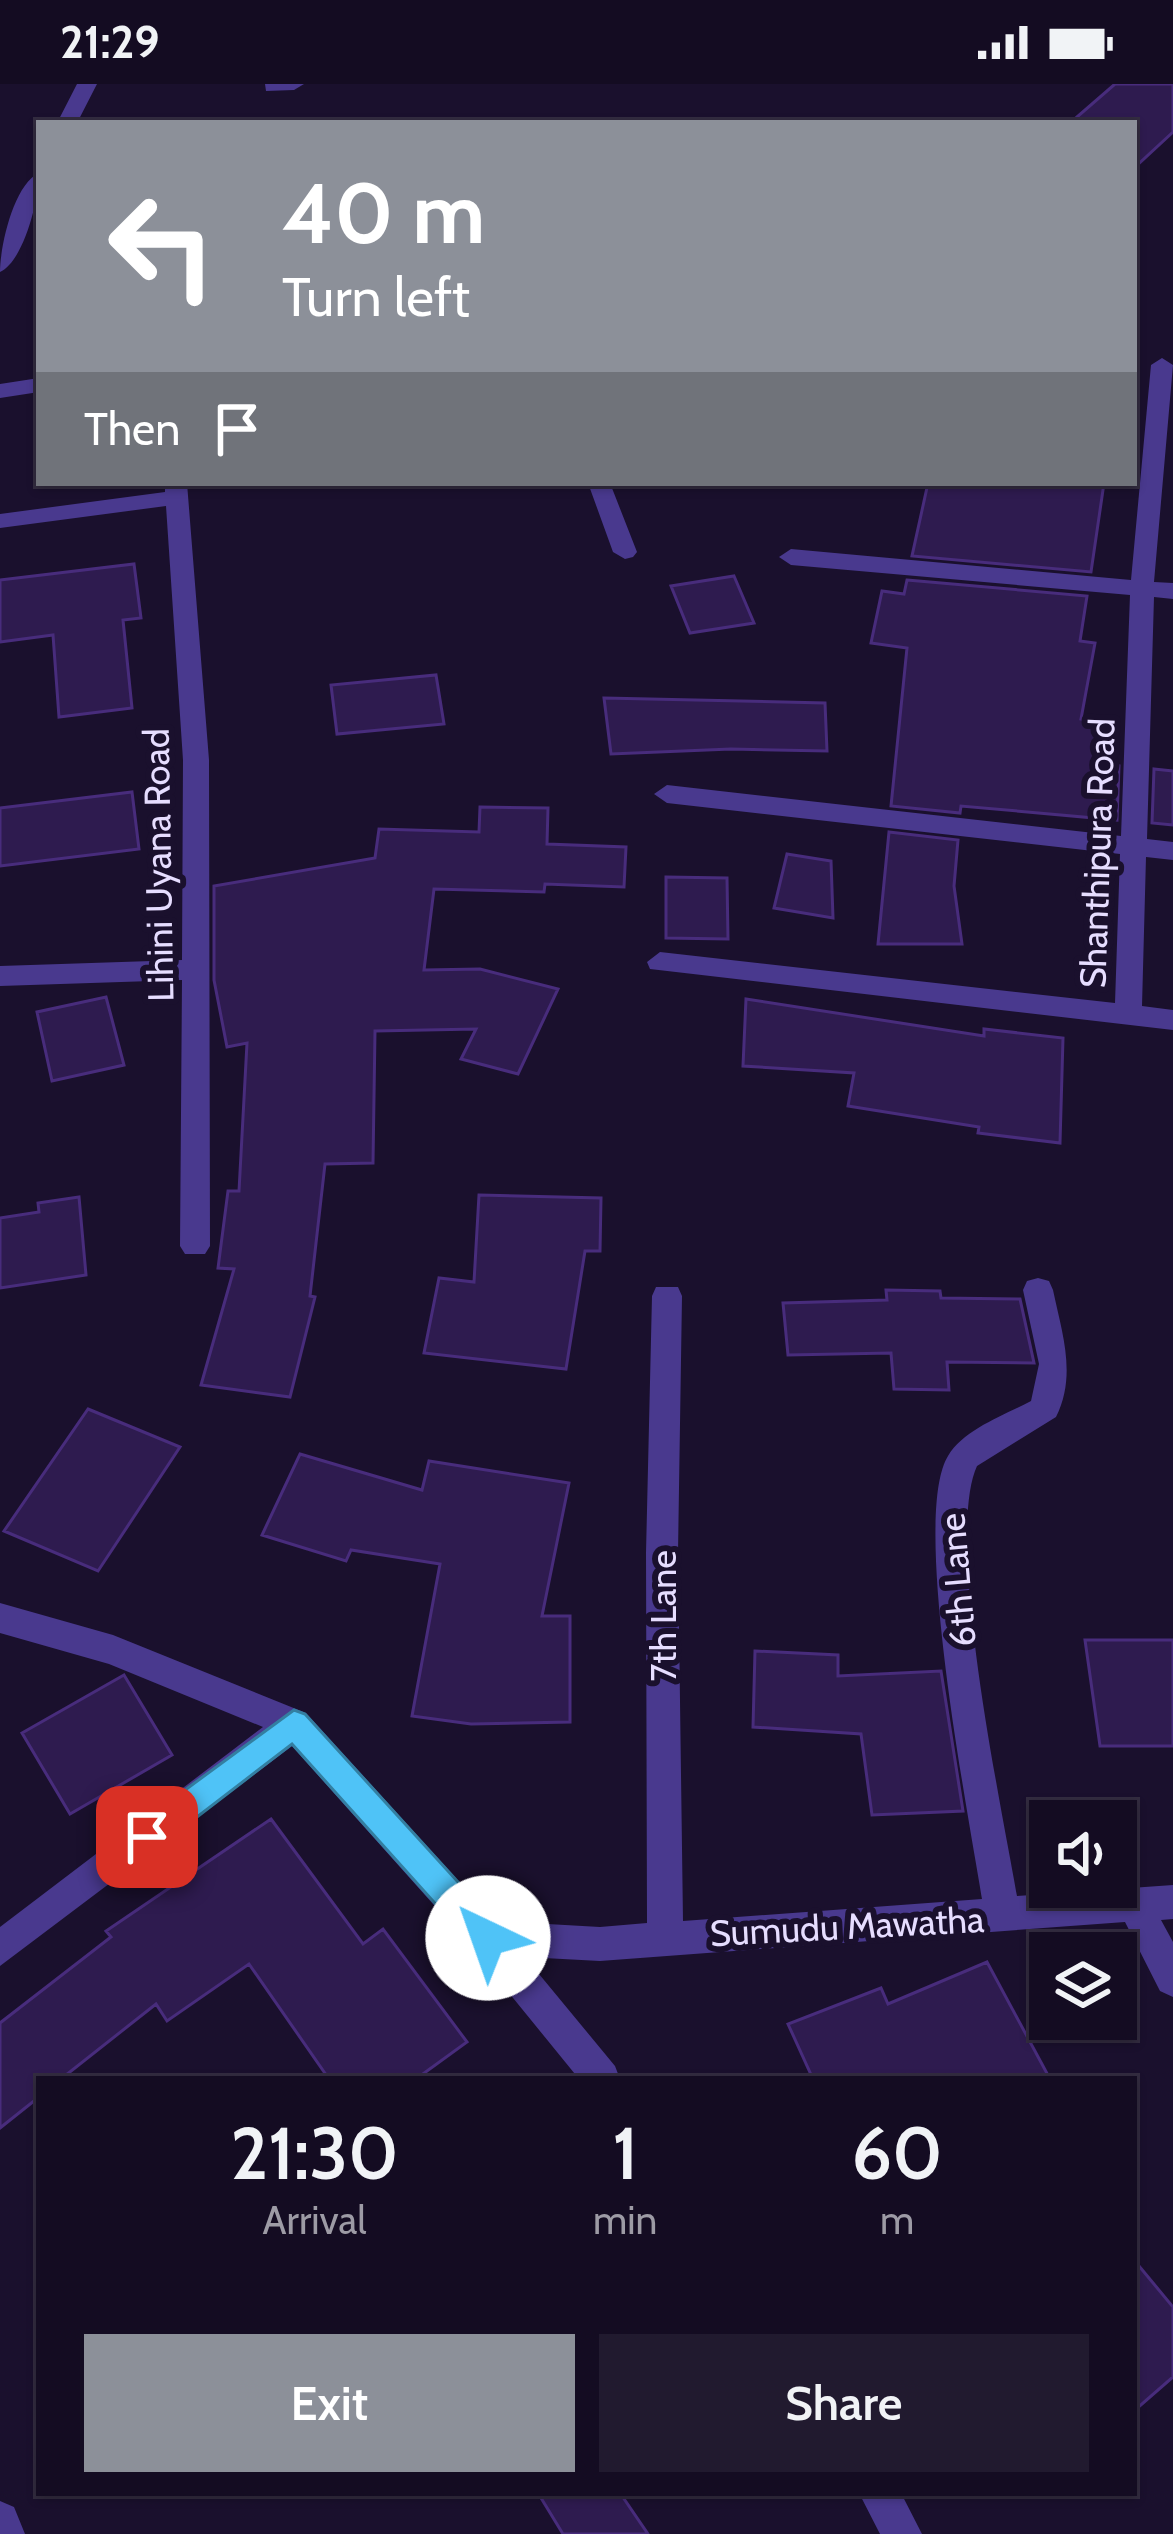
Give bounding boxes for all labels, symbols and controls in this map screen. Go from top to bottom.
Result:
text: 21:29 [60,15,160,69]
text: 40 m [282,162,485,264]
icon: left [84,168,240,324]
text: Turn left [282,264,470,330]
icon: arrive [204,396,270,462]
text: Then [84,402,180,456]
street label: Shanthipura Road [1070,717,1124,989]
street label: Lihini Uyana Road [134,728,182,1002]
street label: 6th Lane [929,1511,985,1649]
street label: 7th Lane [641,1550,685,1682]
pin [96,1786,198,1888]
map controls [1029,1800,1137,2040]
button: sound [1029,1800,1137,1908]
icon: arrive [114,1804,180,1870]
position arrow [425,1875,551,2001]
street label: Sumudu Mawatha [709,1897,985,1955]
button: layers [1029,1932,1137,2040]
text: 21:30 [230,2110,399,2197]
text: 1 [612,2110,638,2197]
text: 60 [852,2110,943,2197]
text: Arrival [263,2196,366,2244]
text: min [593,2196,657,2244]
text: m [880,2196,914,2244]
button: Exit [84,2334,575,2472]
button: Share [599,2334,1089,2472]

